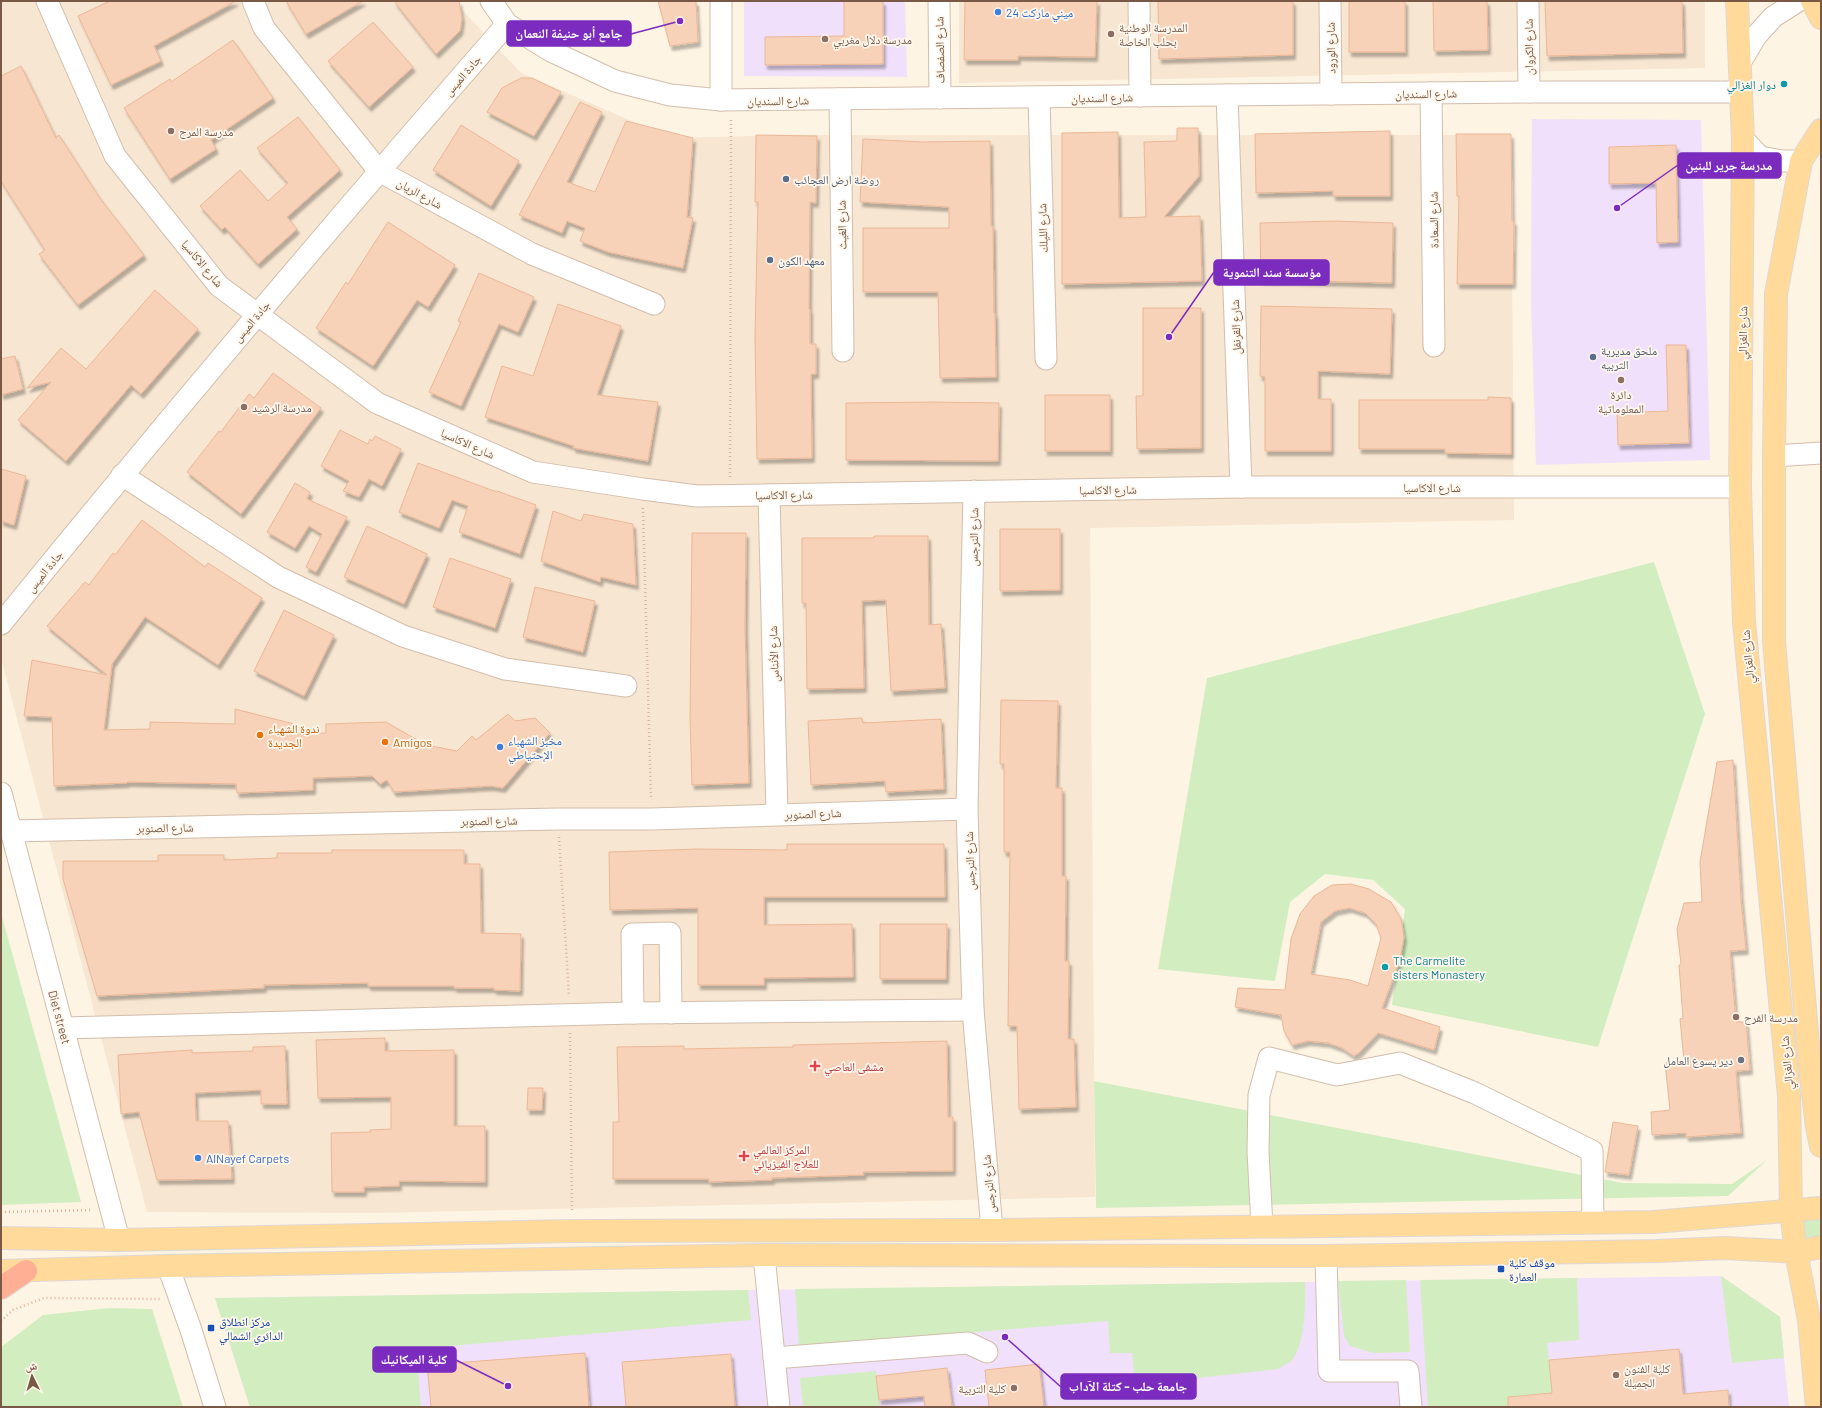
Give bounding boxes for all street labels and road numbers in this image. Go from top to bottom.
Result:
street label: شارع الصفصاف [931,16,949,84]
street label: شارع الكروان [1521,19,1537,75]
street label: شارع الورود [1323,22,1339,74]
street label: جادة الميس [440,51,485,99]
street label: شارع السنديان [1395,85,1457,103]
street label: شارع السنديان [1071,89,1133,107]
street label: شارع السنديان [747,92,809,110]
street label: شارع الريان [394,175,445,213]
street label: شارع السعادة [1426,192,1442,248]
street label: شارع الغيث [834,200,850,250]
street label: شارع الليلك [1034,203,1052,253]
street label: شارع الاكاسيا [178,236,227,291]
street label: جادة الميس [230,297,274,345]
street label: شارع القرنفل [1227,299,1245,355]
street label: شارع الغزالي [1735,306,1754,360]
street label: شارع الاكاسيا [438,425,497,463]
street label: شارع الاكاسيا [1403,480,1461,496]
street label: شارع الاكاسيا [1079,481,1137,499]
street label: شارع الاكاسيا [755,486,813,504]
street label: شارع النرجس [965,507,983,567]
street label: جادة الميس [23,547,66,596]
street label: شارع الأنناس [765,625,783,682]
street label: شارع الغزالي [1738,629,1760,685]
street label: شارع الصنوبر [783,805,842,823]
street label: شارع الصنوبر [459,812,518,830]
street label: شارع الصنوبر [135,819,194,837]
street label: شارع النرجس [961,831,979,891]
street label: Diet street [46,989,74,1045]
street label: شارع الغزالي [1777,1035,1799,1091]
street label: شارع النرجس [978,1154,1000,1214]

